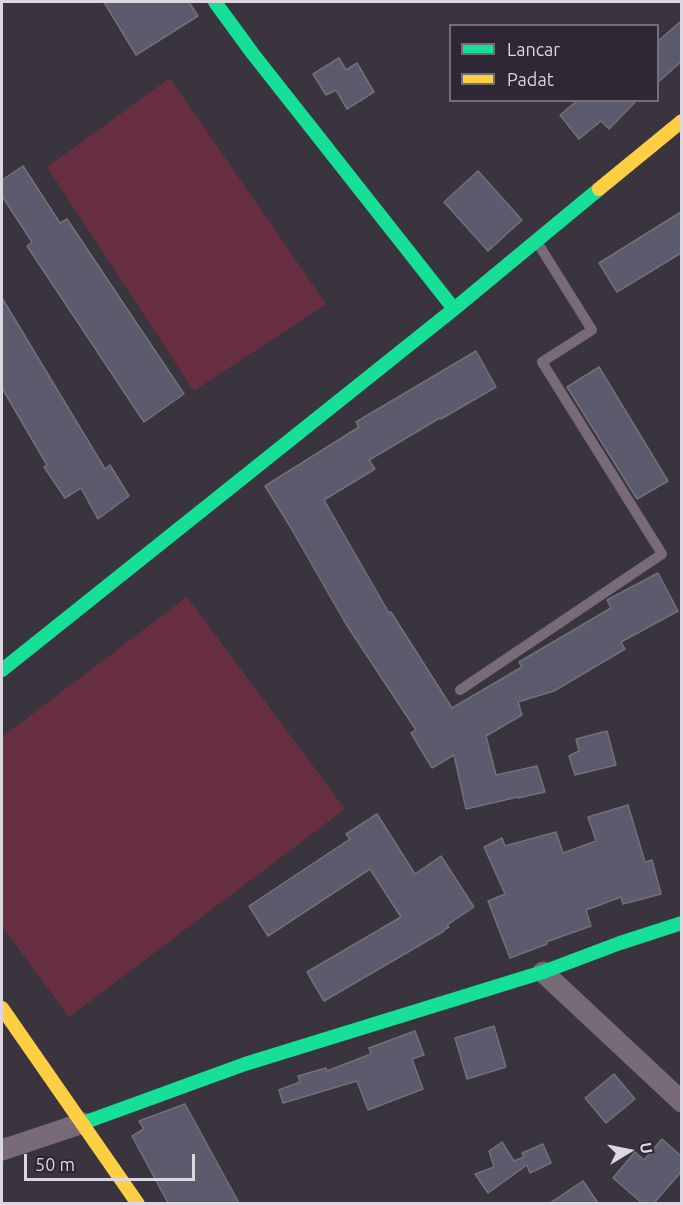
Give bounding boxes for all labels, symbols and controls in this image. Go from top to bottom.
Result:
legend [449,24,659,102]
text: Lancar [507,39,560,59]
text: Padat [507,69,554,89]
north arrow [599,1121,659,1181]
text: U [637,1141,657,1155]
scale bar [27,1142,198,1180]
text: 50 m [35,1154,75,1174]

